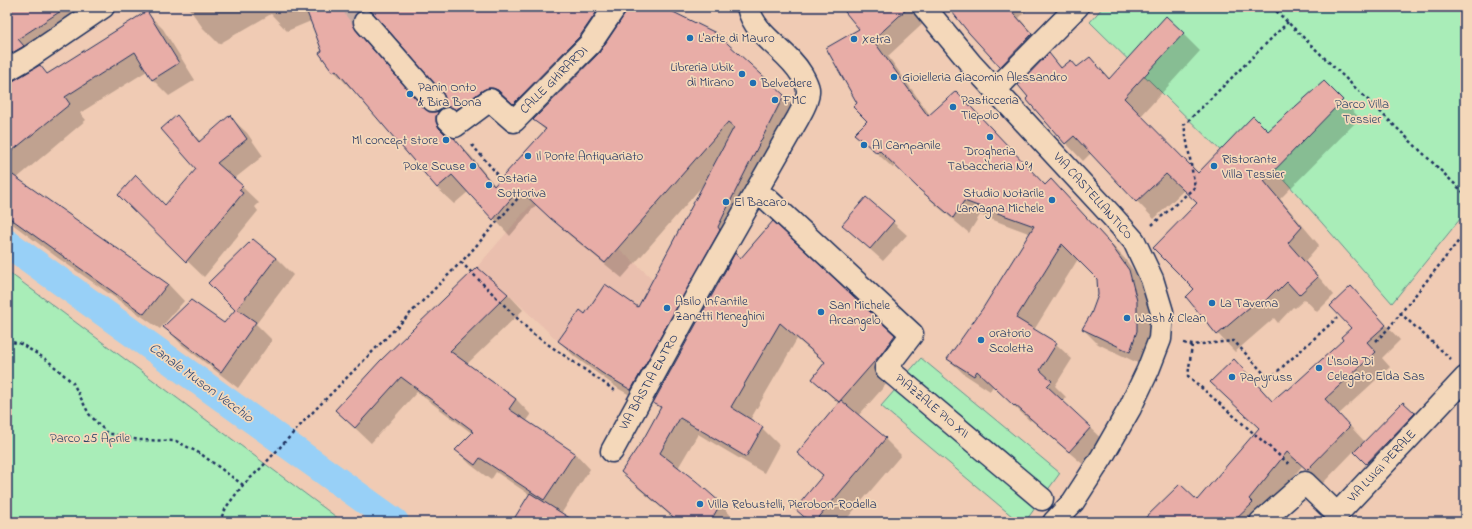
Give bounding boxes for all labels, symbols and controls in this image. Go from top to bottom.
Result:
place label: L'arte di Mauro [698,29,775,48]
place label: Xetra [862,30,891,49]
marker: L'arte di Mauro [685,33,695,43]
marker: Xetra [849,34,859,44]
street label: CALLE GHIRARDI [516,42,592,118]
place label: Libreria Ubik di Mirano [670,58,734,92]
place label: Gioielleria Giacomin Alessandro [902,68,1067,87]
marker: Libreria Ubik di Mirano [737,69,747,79]
marker: Gioielleria Giacomin Alessandro [889,72,899,82]
place label: Belvedere [760,74,812,93]
place label: Panin Onto & Bira Bona [418,78,482,112]
marker: Belvedere [748,78,758,88]
marker: Panin Onto & Bira Bona [405,89,415,99]
place label: FMC [782,91,806,110]
place label: Pasticceria Tiepolo [961,91,1019,125]
marker: FMC [770,95,780,105]
park label: Parco Villa Tessier [1335,95,1389,129]
marker: Pasticceria Tiepolo [948,102,958,112]
place label: Ml concept store [352,131,438,150]
marker: Drogheria Tabaccheria N°1 [985,132,995,142]
marker: Ml concept store [441,135,451,145]
place label: Al Campanile [872,136,941,155]
marker: Al Campanile [859,140,869,150]
place label: Drogheria Tabaccheria N°1 [948,142,1032,176]
place label: Il Ponte Antiquariato [536,147,644,166]
street label: VIA CASTELLANTICO [1048,147,1137,244]
place label: Ristorante Villa Tessier [1221,150,1285,184]
marker: Il Ponte Antiquariato [523,151,533,161]
place label: Poke Scuse [403,157,465,176]
marker: Poke Scuse [468,161,478,171]
marker: Ristorante Villa Tessier [1209,161,1219,171]
place label: Ostaria Sottoriva [497,169,546,203]
marker: Ostaria Sottoriva [484,180,494,190]
place label: Studio Notarile Lamagna Michele [957,184,1044,219]
place label: El Bacaro [734,193,787,212]
marker: Studio Notarile Lamagna Michele [1047,195,1057,205]
marker: El Bacaro [721,197,731,207]
place label: Asilo Infantile Zanetti Meneghini [675,292,765,327]
place label: La Taverna [1220,294,1278,313]
place label: San Michele Arcangelo [829,296,890,331]
marker: La Taverna [1207,298,1217,308]
marker: Asilo Infantile Zanetti Meneghini [662,303,672,313]
marker: San Michele Arcangelo [816,307,826,317]
place label: Wash & Clean [1135,309,1206,328]
marker: Wash & Clean [1122,313,1132,323]
place label: oratorio Scoletta [989,324,1033,358]
street label: VIA BASTIA ENTRO [614,330,683,434]
marker: oratorio Scoletta [976,335,986,345]
water label: Canale Muson Vecchio [144,338,258,429]
place label: L'Isola Di Celegato Elda Sas [1327,352,1425,387]
marker: L'Isola Di Celegato Elda Sas [1314,363,1324,373]
place label: Papyruss [1240,368,1293,388]
street label: PIAZZALE PIO XII [891,369,973,443]
marker: Papyruss [1227,372,1237,382]
street label: VIA LUIGI PERALE [1342,425,1421,507]
park label: Parco 25 Aprile [50,429,130,448]
place label: Villa Rebustelli, Pierobon-Rodella [707,495,877,514]
marker: Villa Rebustelli, Pierobon-Rodella [695,499,705,509]

